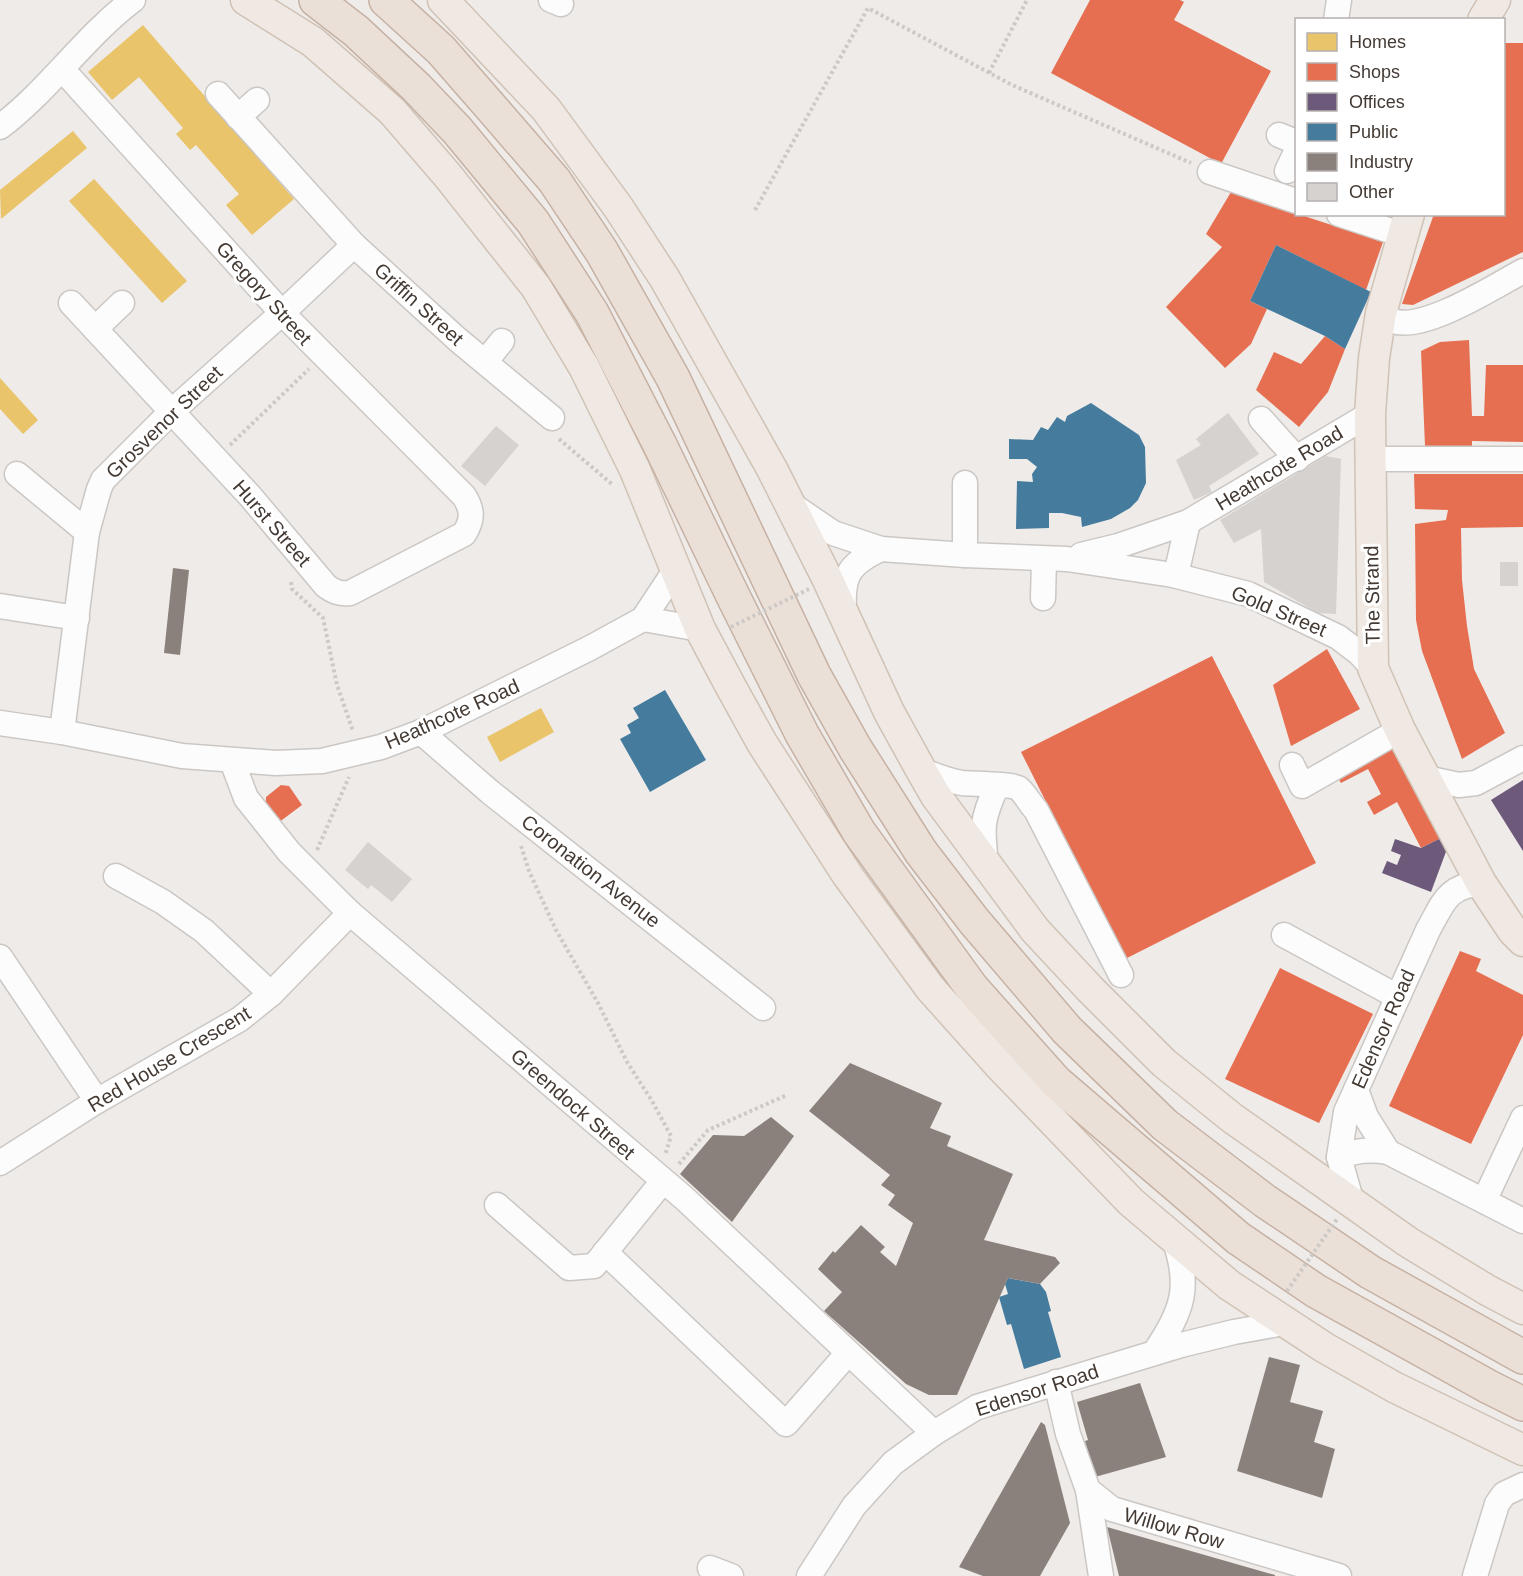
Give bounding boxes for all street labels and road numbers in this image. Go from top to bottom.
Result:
street label: Gregory Street [212,237,316,349]
street label: Griffin Street [370,258,468,350]
street label: Grosvenor Street [102,361,227,483]
street label: Heathcote Road [1211,421,1347,515]
street label: Hurst Street [229,476,316,571]
street label: The Strand [1360,545,1384,645]
street label: Gold Street [1228,581,1330,641]
street label: Heathcote Road [382,675,522,753]
street label: Coronation Avenue [517,810,665,932]
street label: Edensor Road [1347,966,1419,1092]
street label: Red House Crescent [84,1002,255,1116]
street label: Greendock Street [507,1044,640,1164]
street label: Edensor Road [973,1360,1101,1420]
street label: Willow Row [1121,1503,1227,1553]

